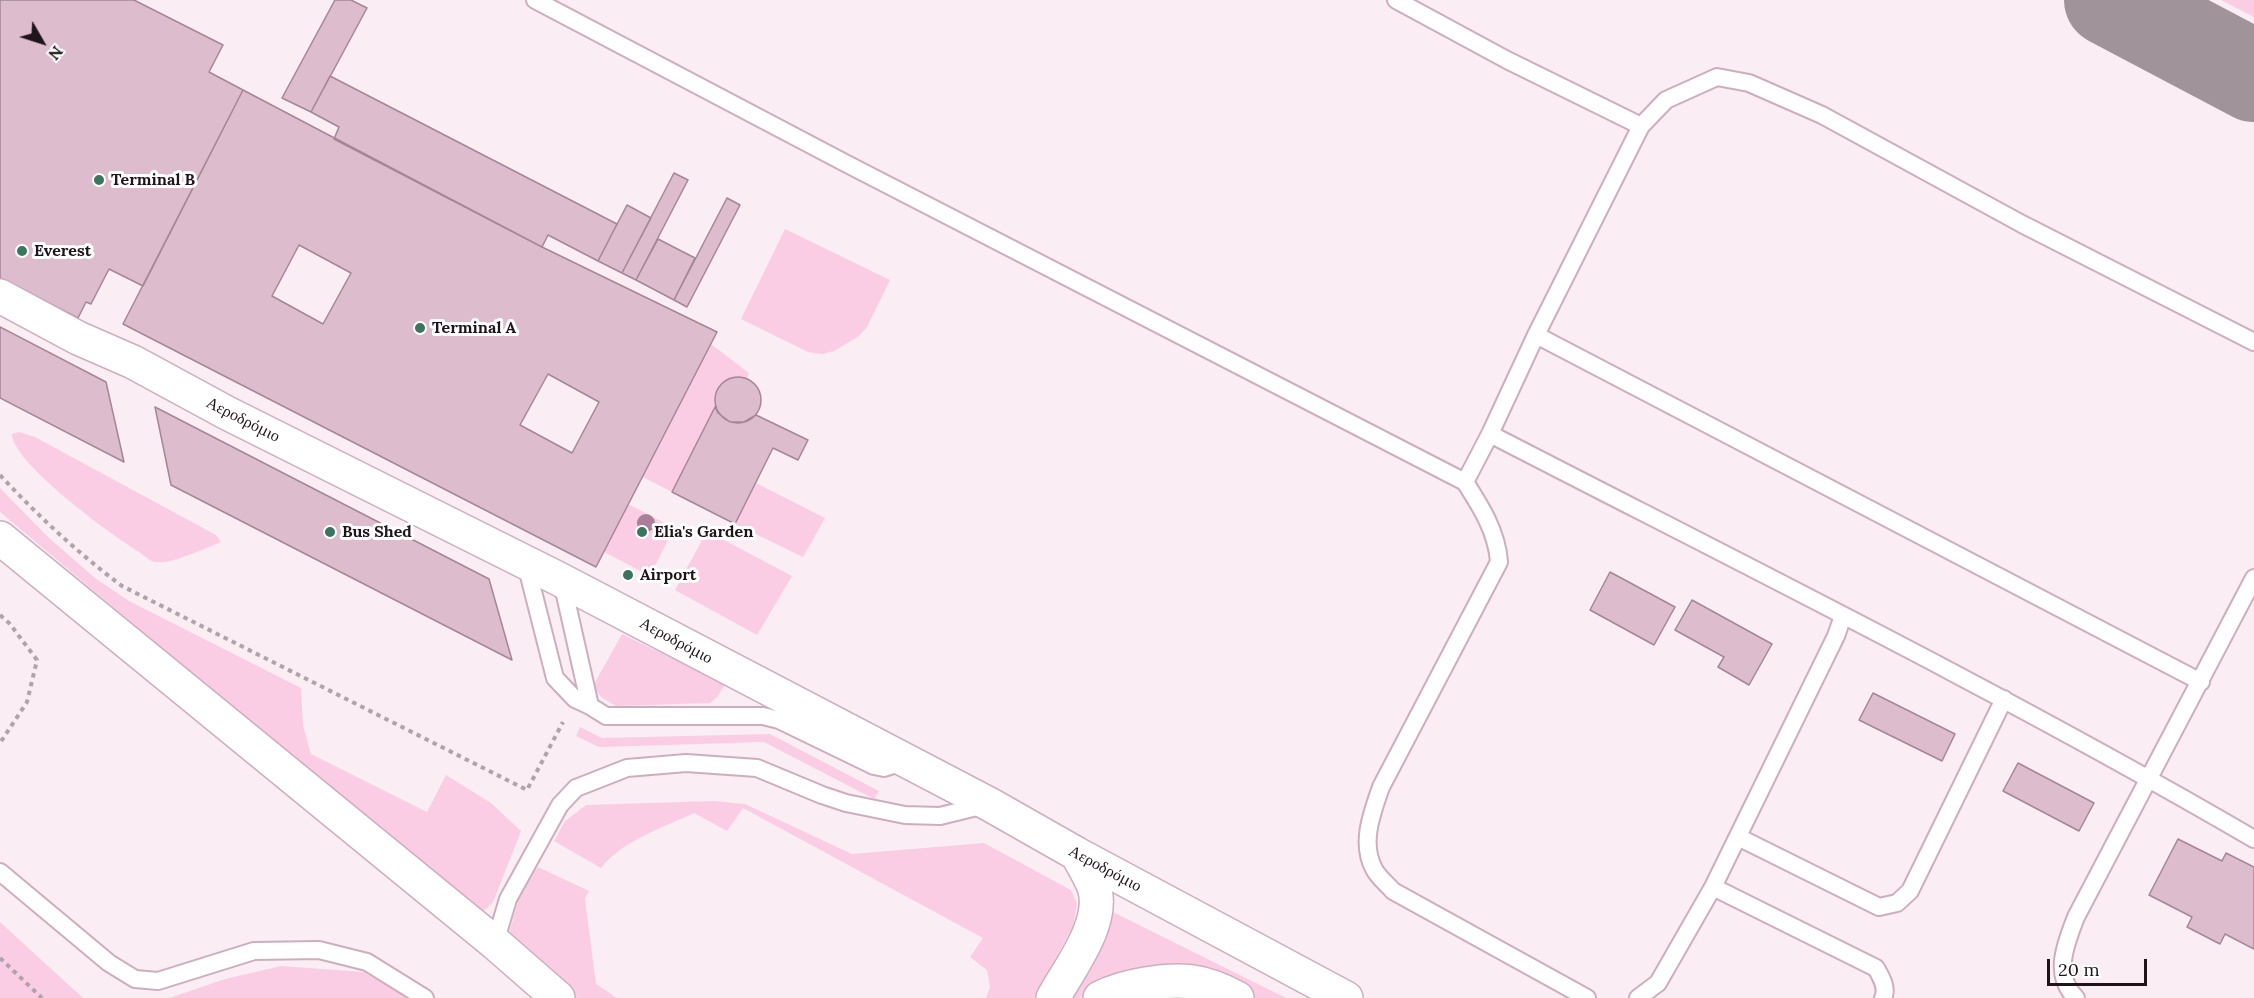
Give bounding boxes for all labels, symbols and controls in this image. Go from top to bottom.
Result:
north arrow [12,12,72,72]
text: N [44,42,68,64]
place label: Terminal B [111,170,195,190]
marker: Terminal B [92,173,106,187]
place label: Everest [34,241,91,261]
marker: Everest [15,244,29,258]
place label: Terminal A [432,318,516,338]
marker: Terminal A [413,321,427,335]
street label: Αεροδρόμιο [203,393,283,447]
place label: Bus Shed [342,522,412,542]
place label: Elia's Garden [654,522,753,542]
marker: Bus Shed [323,525,337,539]
marker: Elia's Garden [635,525,649,539]
place label: Airport [640,565,696,585]
marker: Airport [621,568,635,582]
street label: Αεροδρόμιο [636,614,716,668]
street label: Αεροδρόμιο [1065,842,1145,896]
scale bar [2050,947,2150,985]
text: 20 m [2058,958,2100,981]

